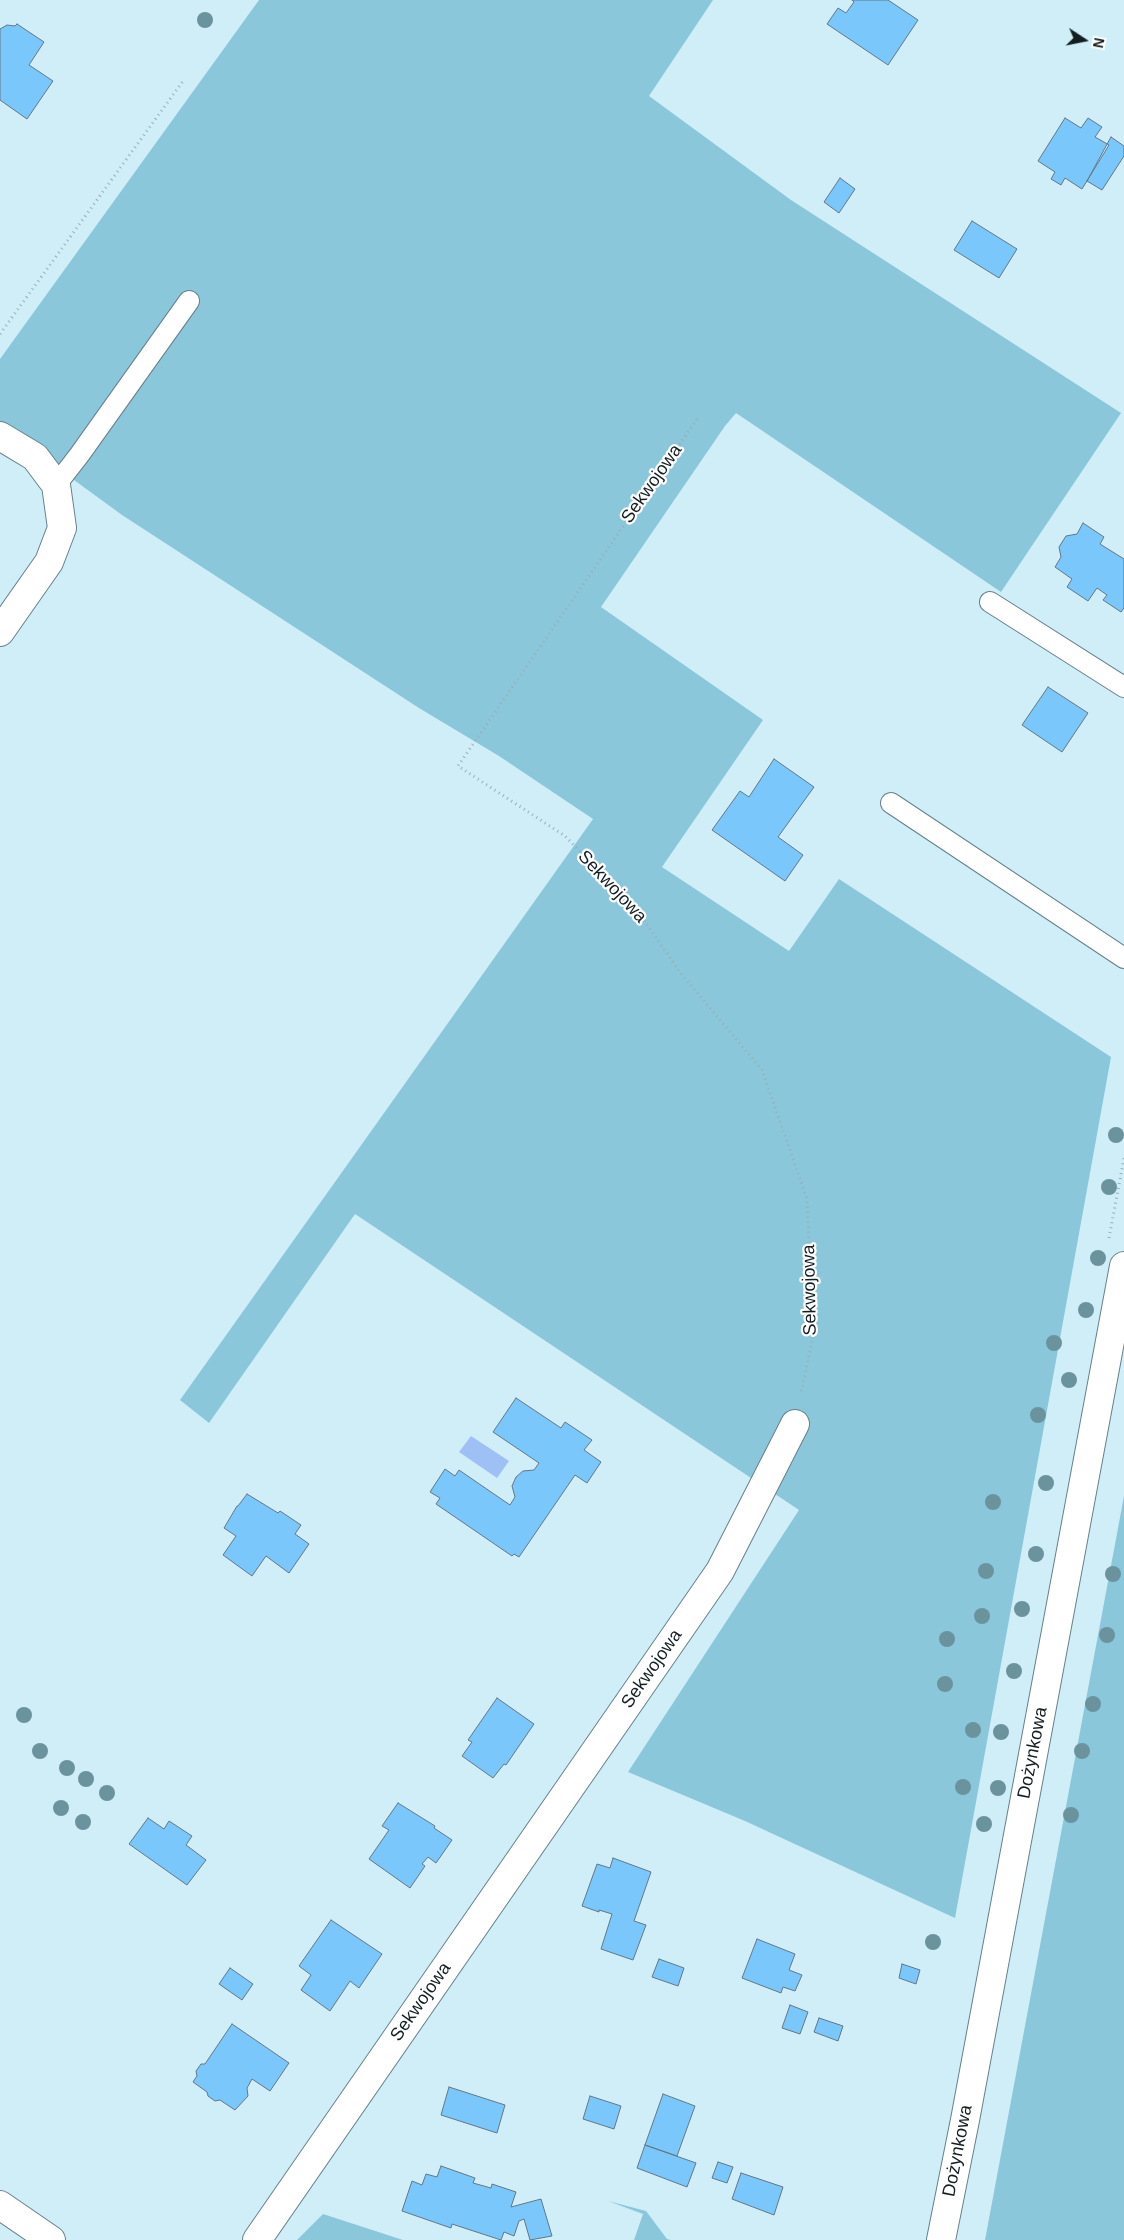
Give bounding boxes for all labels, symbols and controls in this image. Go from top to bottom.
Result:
north arrow [1059,15,1109,65]
text: N [1090,36,1108,49]
street label: Sekwojowa [617,441,687,527]
street label: Sekwojowa [573,846,651,928]
street label: Sekwojowa [798,1244,822,1336]
street label: Sekwojowa [617,1626,687,1712]
street label: Dożynkowa [1014,1705,1052,1801]
street label: Sekwojowa [386,1959,456,2045]
street label: Dożynkowa [939,2103,977,2199]

